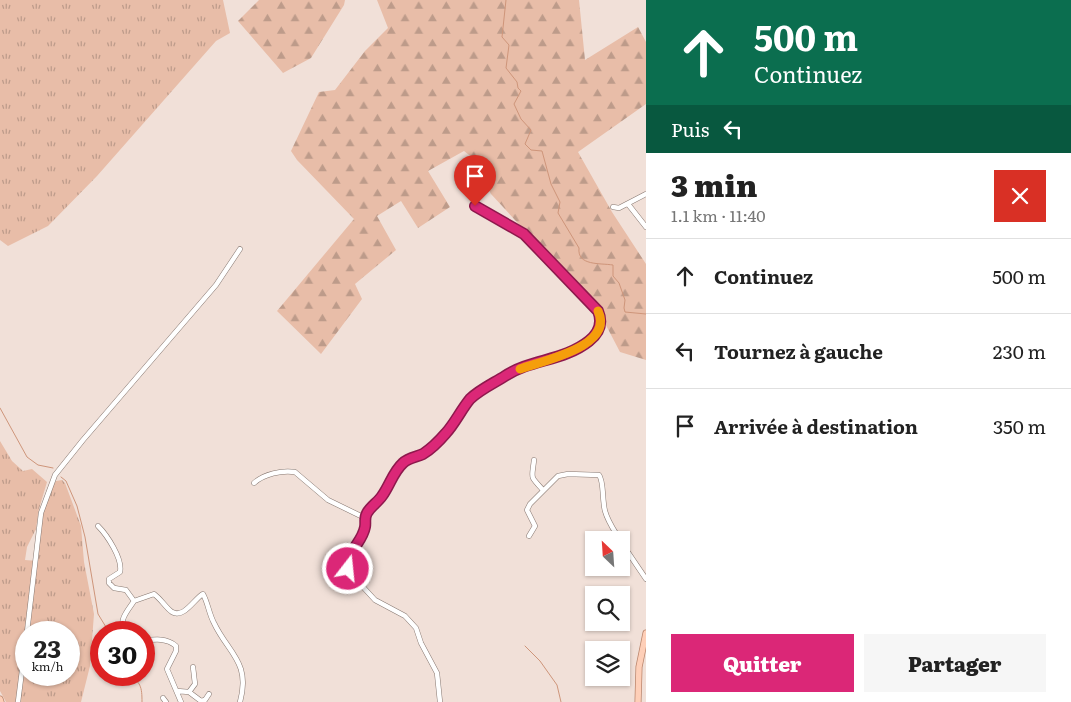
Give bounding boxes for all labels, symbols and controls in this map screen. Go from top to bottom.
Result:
text: 500 m [754,10,858,62]
icon: ahead [671,20,736,85]
text: Continuez [754,57,862,90]
text: Puis [671,115,709,143]
icon: left [719,115,747,143]
pin [454,155,496,206]
icon: arrive [461,162,489,190]
text: 3 min [671,162,757,206]
button: close [994,170,1046,222]
text: 1.1 km · 11:40 [671,203,766,227]
icon: ahead [671,262,699,290]
text: Continuez [714,262,813,290]
text: 500 m [992,262,1046,290]
icon: left [671,337,699,365]
text: Tournez à gauche [714,337,883,365]
text: 230 m [993,337,1046,365]
icon: arrive [671,412,699,440]
text: Arrivée à destination [714,412,918,440]
text: 350 m [993,412,1046,440]
north arrow [585,531,630,576]
map controls [585,531,630,686]
position arrow [321,542,373,594]
button: search [585,586,630,631]
speed limit sign: 30 [90,621,155,686]
text: 23 [34,629,61,666]
button: Quitter [671,634,854,692]
button: Partager [864,634,1046,692]
button: layers [585,641,630,686]
text: km/h [32,657,63,675]

